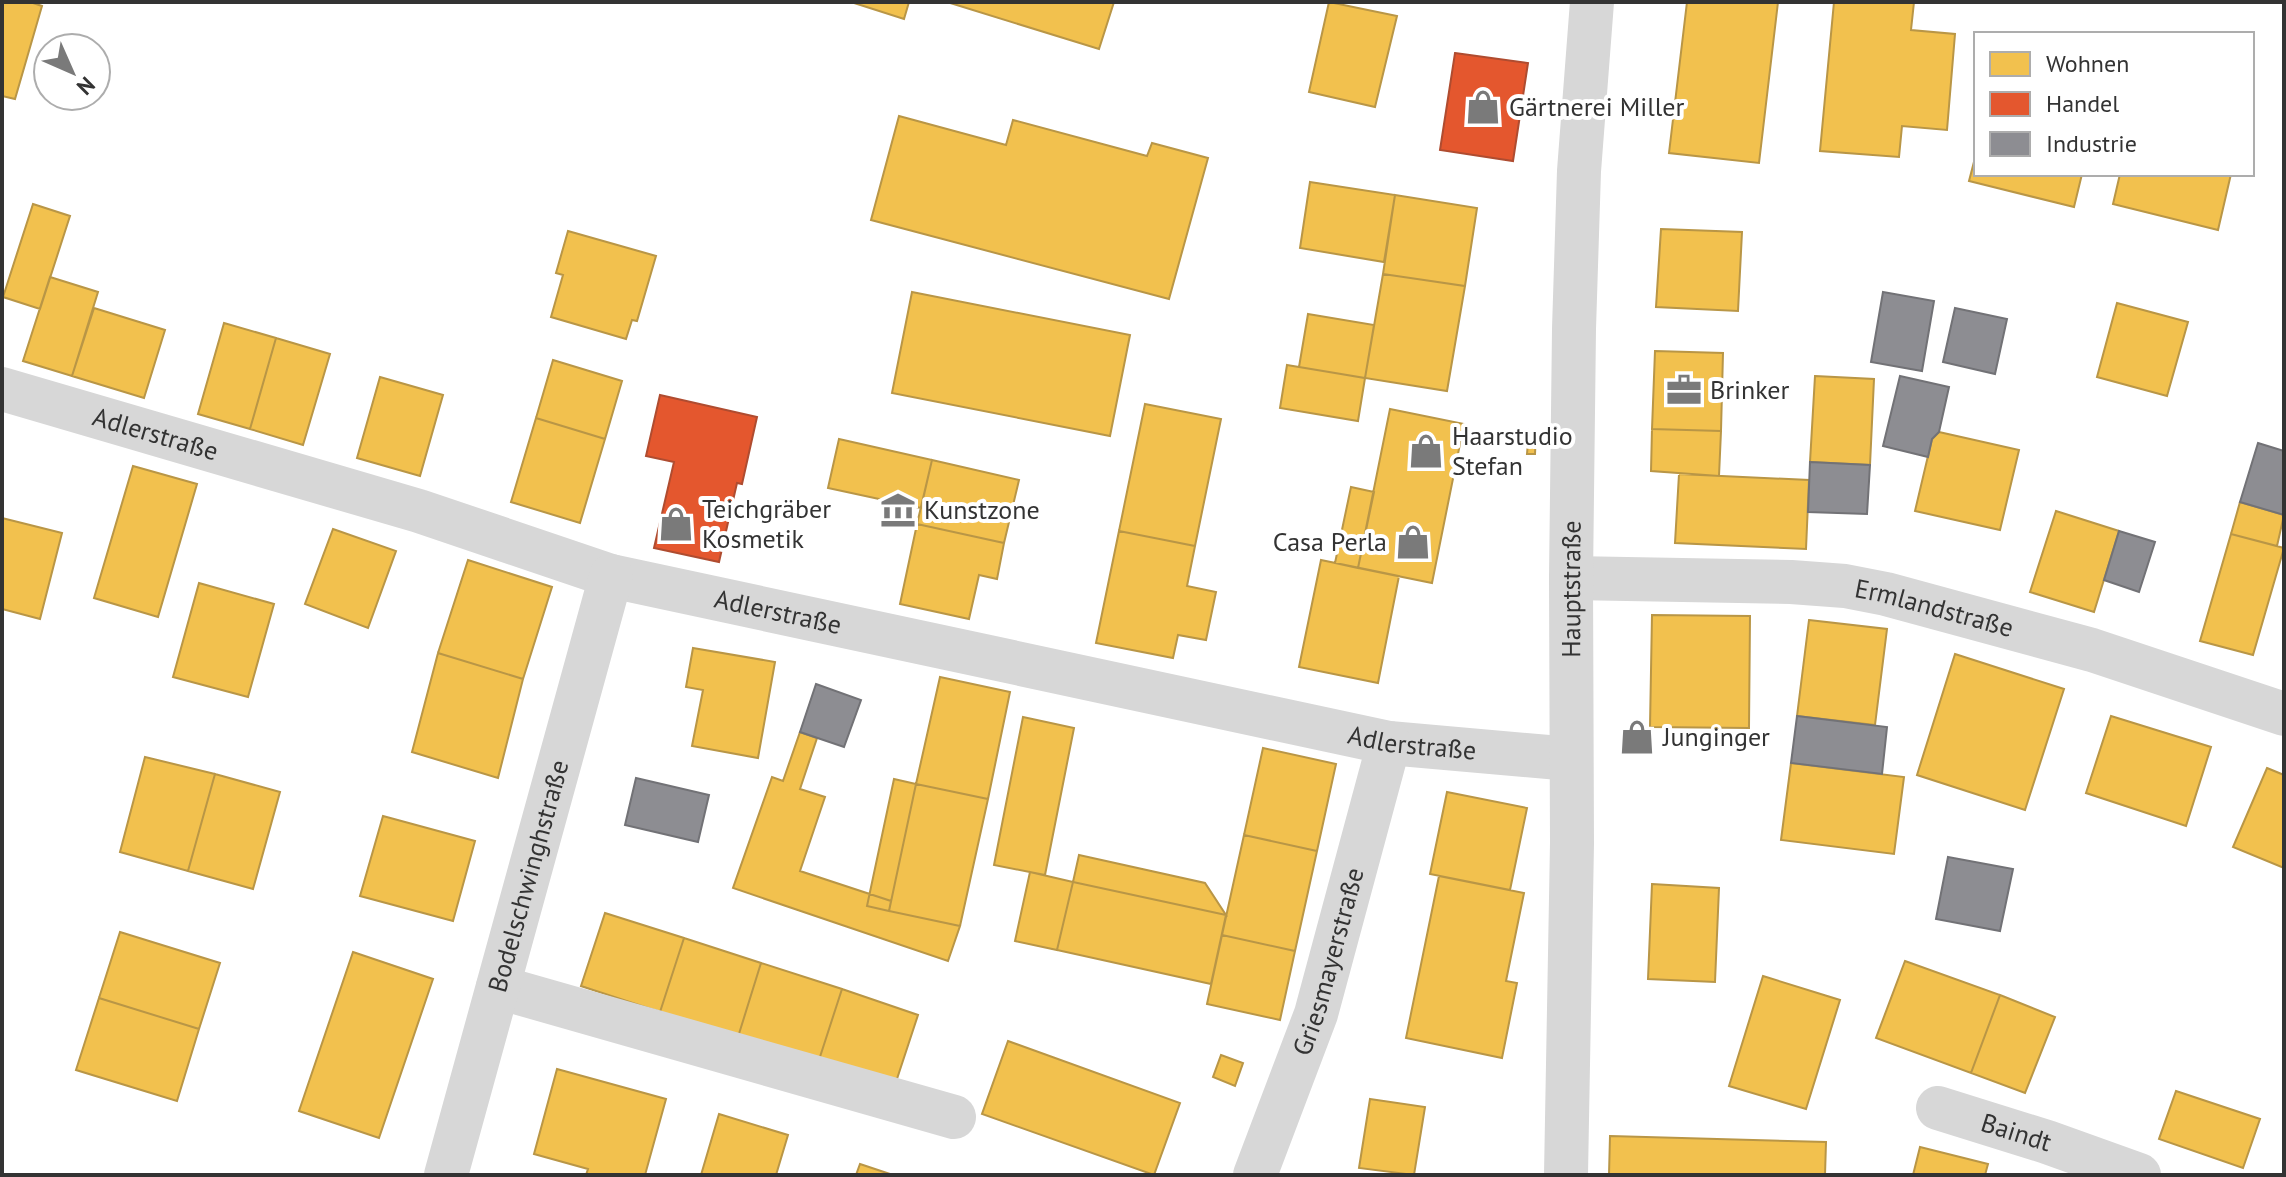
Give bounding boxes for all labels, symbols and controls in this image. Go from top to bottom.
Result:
north arrow [32,32,112,112]
legend [1974,32,2254,176]
text: Wohnen [2046,48,2129,79]
text: N [71,71,101,101]
shop icon: Gärtnerei Miller [1464,88,1502,126]
text: Handel [2046,88,2119,119]
place label: Gärtnerei Miller [1509,90,1685,123]
text: Industrie [2046,128,2137,159]
office icon: Brinker [1665,371,1703,409]
place label: Brinker [1710,373,1790,406]
street label: Adlerstraße [89,399,222,467]
place label: Haarstudio Stefan [1452,419,1573,482]
shop icon: Haarstudio Stefan [1407,432,1445,470]
museum icon: Kunstzone [879,491,917,529]
place label: Teichgräber Kosmetik [702,492,831,555]
place label: Kunstzone [924,493,1040,526]
shop icon: Teichgräber Kosmetik [657,505,695,543]
street label: Hauptstraße [1554,520,1588,658]
shop icon: Casa Perla [1394,523,1432,561]
place label: Casa Perla [1273,525,1387,558]
street label: Ermlandstraße [1852,571,2017,644]
street label: Adlerstraße [712,582,845,641]
street label: Adlerstraße [1345,718,1478,767]
shop icon: Junginger [1618,718,1656,756]
place label: Junginger [1662,720,1770,753]
street label: Bodelschwinghstraße [480,756,576,996]
street label: Griesmayerstraße [1285,864,1371,1060]
street label: Baindt [1977,1105,2056,1158]

